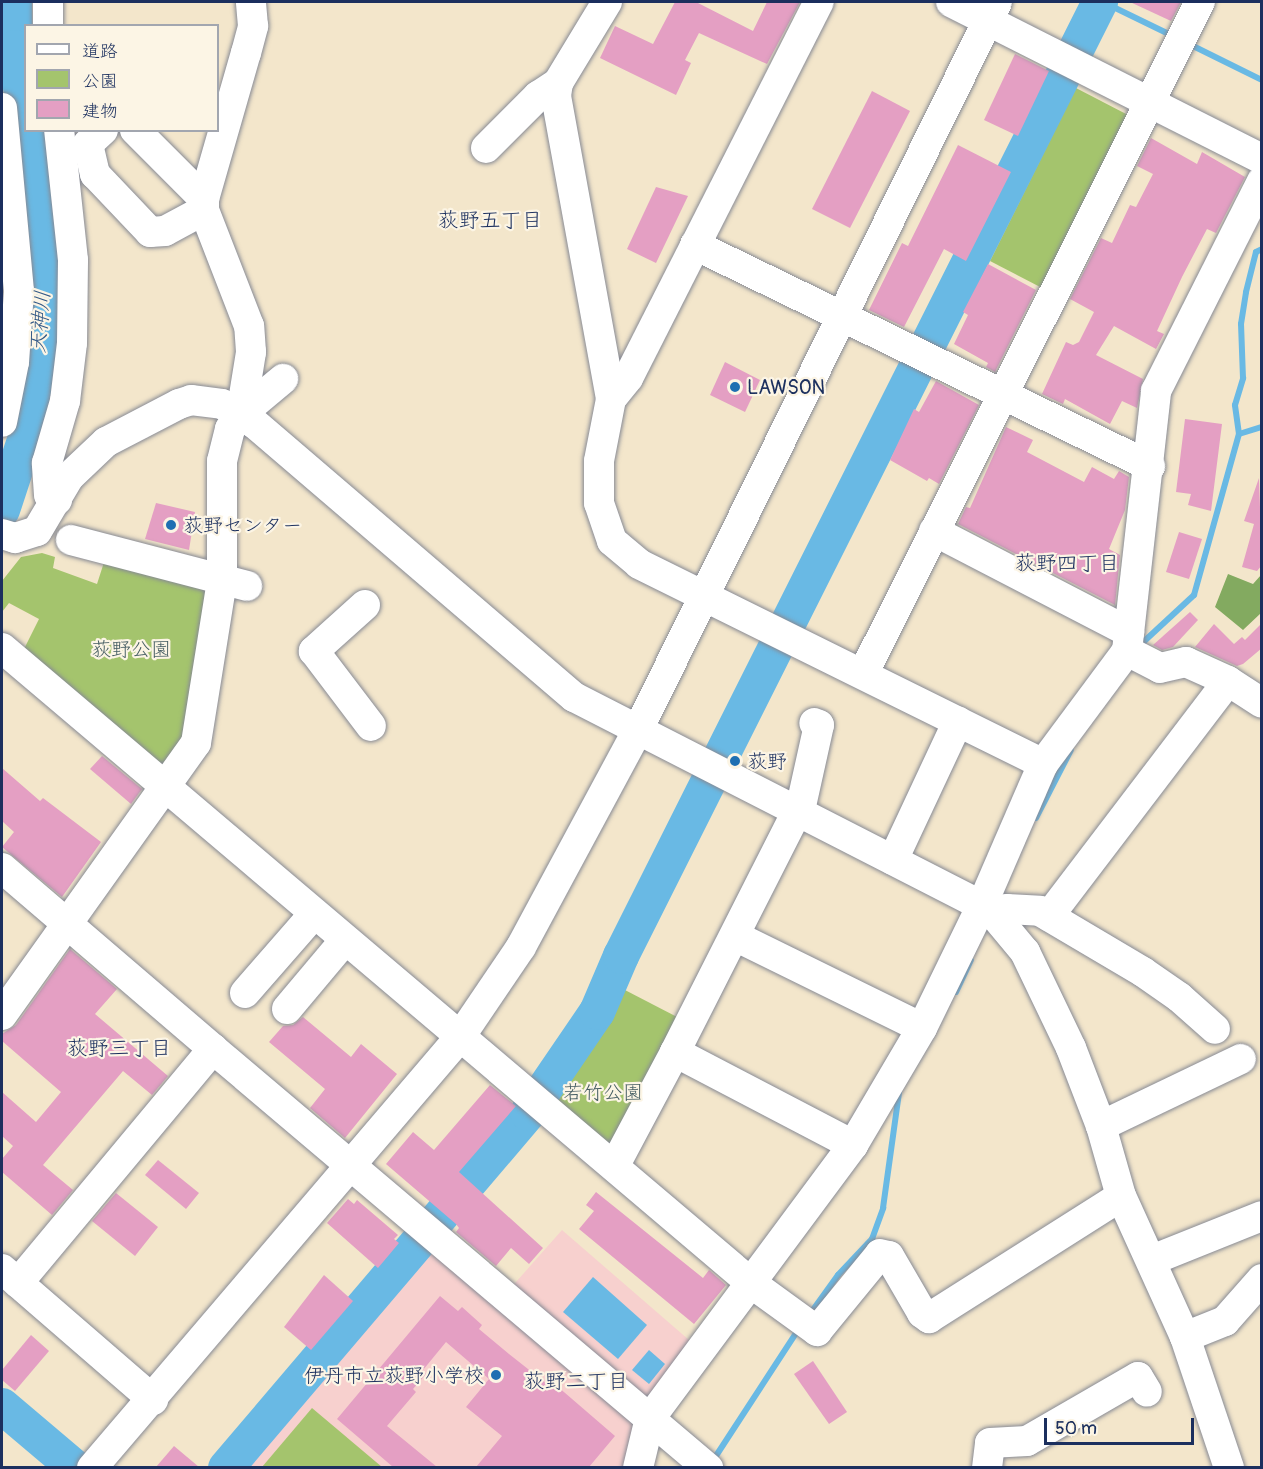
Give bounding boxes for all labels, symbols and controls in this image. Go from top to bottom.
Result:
legend [24,24,219,132]
text: 道路 [82,40,118,63]
text: 公園 [82,70,118,93]
text: 建物 [82,100,118,123]
district label: 荻野五丁目 [438,208,542,234]
water label: 天神川 [26,290,56,354]
place label: LAWSON [747,375,825,399]
marker: LAWSON [728,380,742,394]
place label: 荻野センター [183,513,303,537]
marker: 荻野センター [164,518,178,532]
district label: 荻野四丁目 [1015,551,1119,577]
park label: 荻野公園 [91,637,171,661]
place label: 荻野 [747,749,787,773]
marker: 荻野 [728,754,742,768]
district label: 荻野三丁目 [67,1036,171,1062]
park label: 若竹公園 [563,1080,643,1104]
place label: 伊丹市立荻野小学校 [304,1363,484,1387]
marker: 伊丹市立荻野小学校 [489,1368,503,1382]
district label: 荻野二丁目 [524,1369,628,1395]
scale bar [1047,1406,1197,1444]
text: 50 m [1055,1417,1097,1440]

